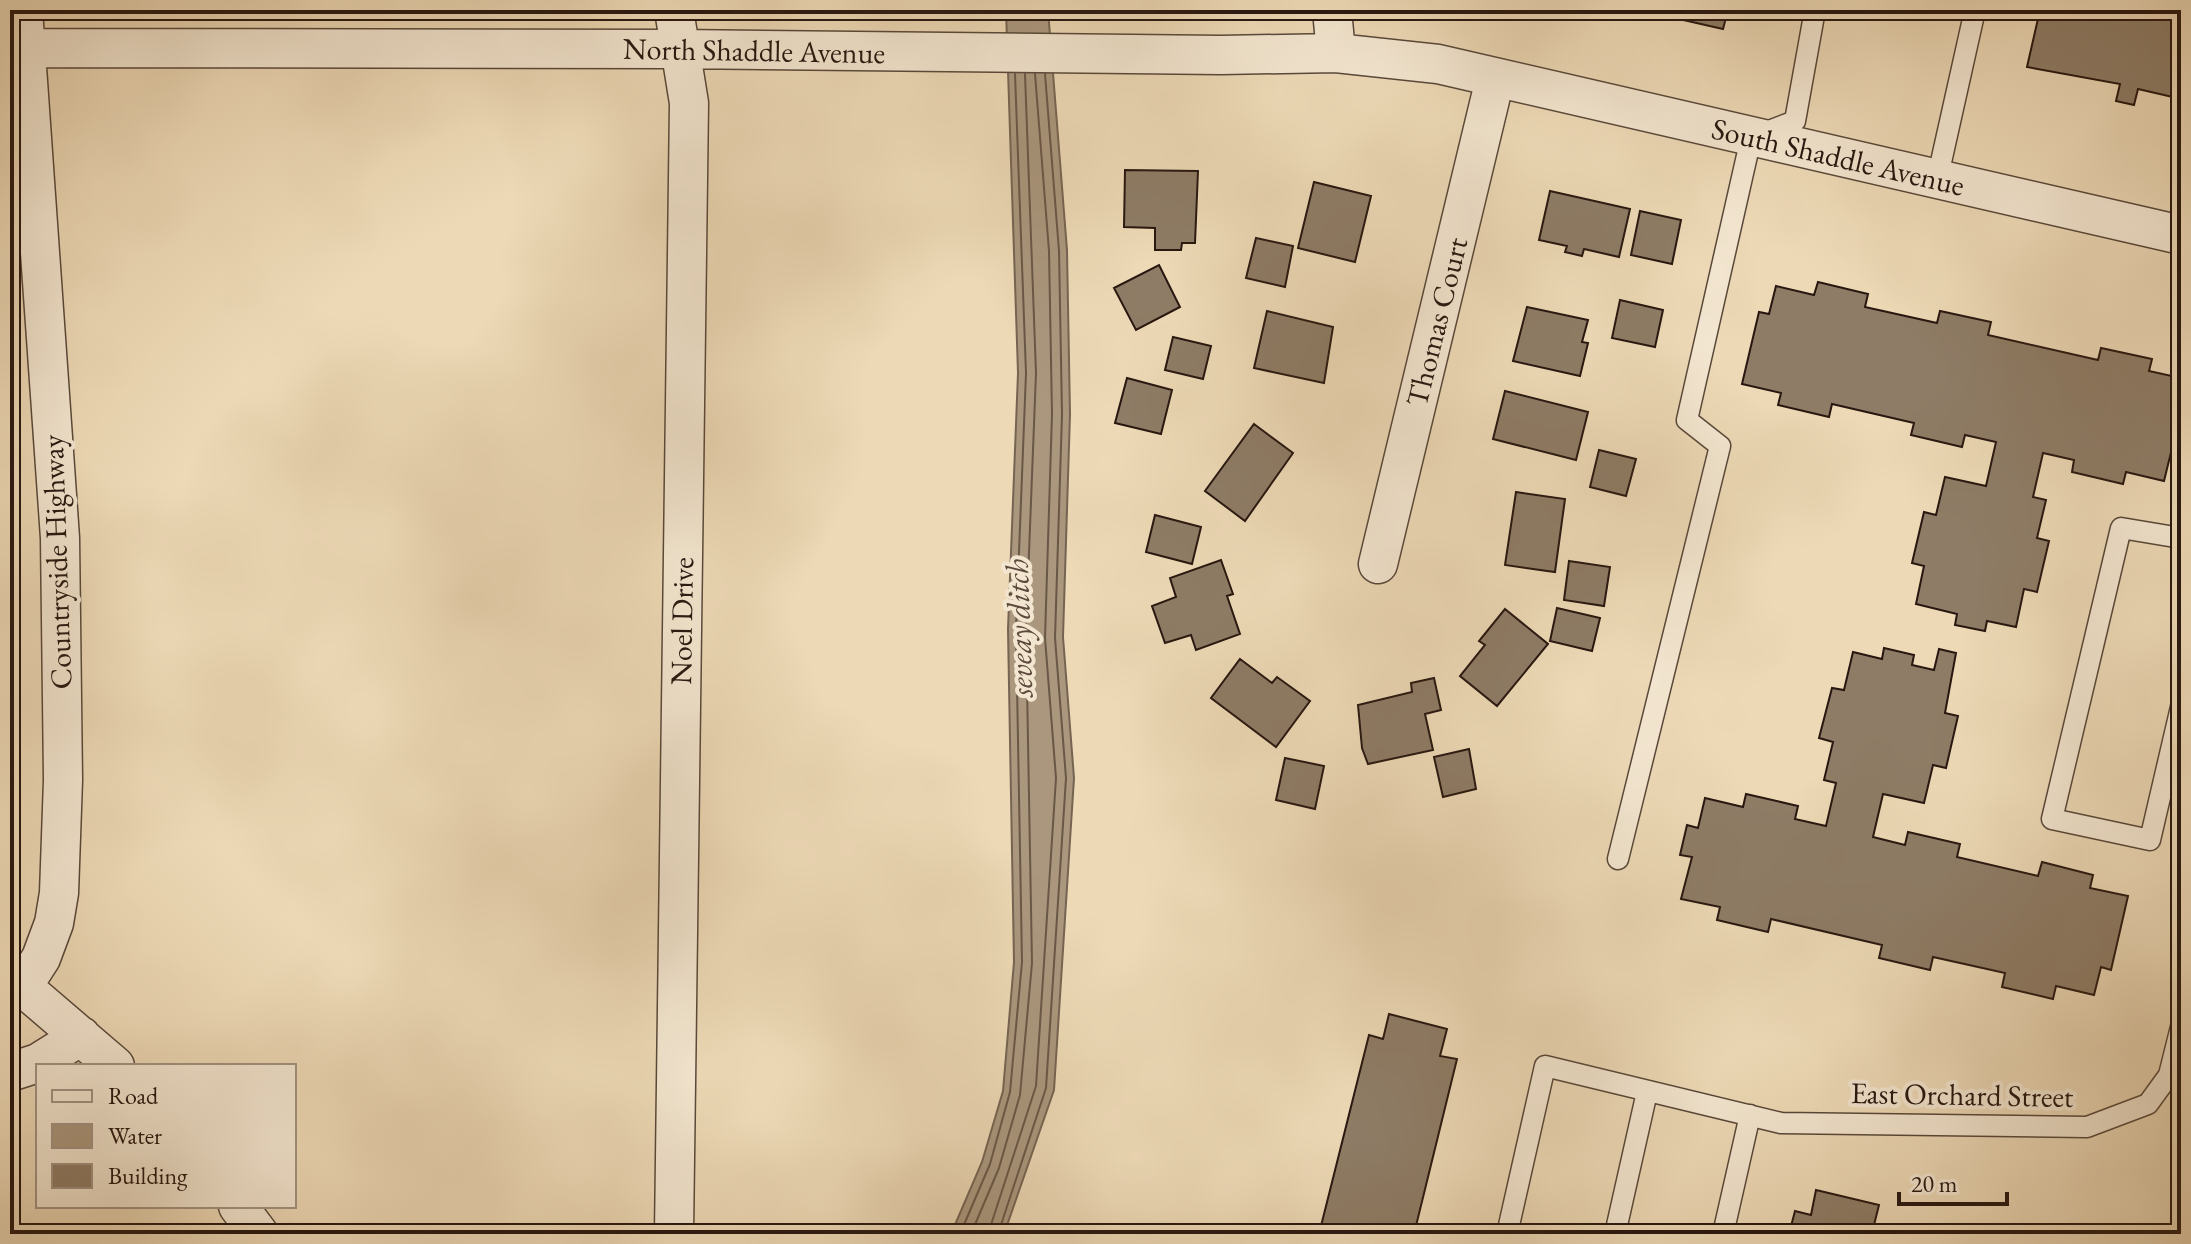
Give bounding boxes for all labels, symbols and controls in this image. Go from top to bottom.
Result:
street label: North Shaddle Avenue [623,29,885,72]
street label: South Shaddle Avenue [1708,108,1968,205]
street label: Thomas Court [1397,233,1476,410]
street label: Countryside Highway [33,433,80,690]
street label: Noel Drive [661,557,702,685]
water label: seveay ditch [996,558,1042,699]
legend [36,1064,296,1208]
street label: East Orchard Street [1850,1073,2074,1116]
text: Road [108,1080,159,1111]
text: Water [108,1120,162,1151]
scale bar [1899,1156,2007,1206]
text: Building [108,1160,188,1191]
text: 20 m [1911,1168,1958,1199]

